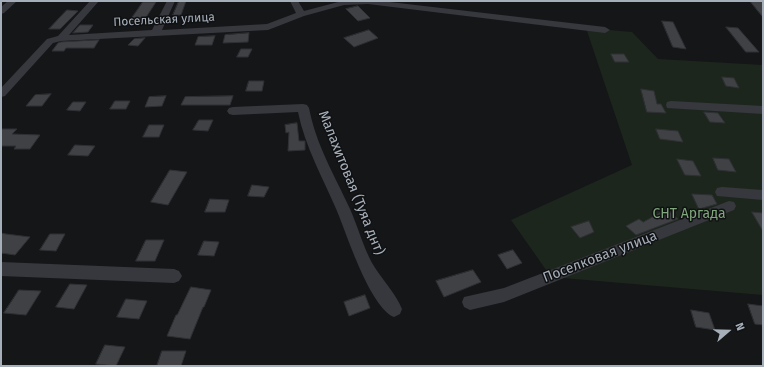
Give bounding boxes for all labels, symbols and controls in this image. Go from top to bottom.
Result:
street label: Посельская улица [113,10,215,30]
street label: Малахитовая (Туяа днт) [314,108,388,258]
park label: СНТ Аргада [652,206,726,222]
street label: Поселковая улица [541,228,659,286]
north arrow [708,311,748,351]
text: N [732,321,747,332]

